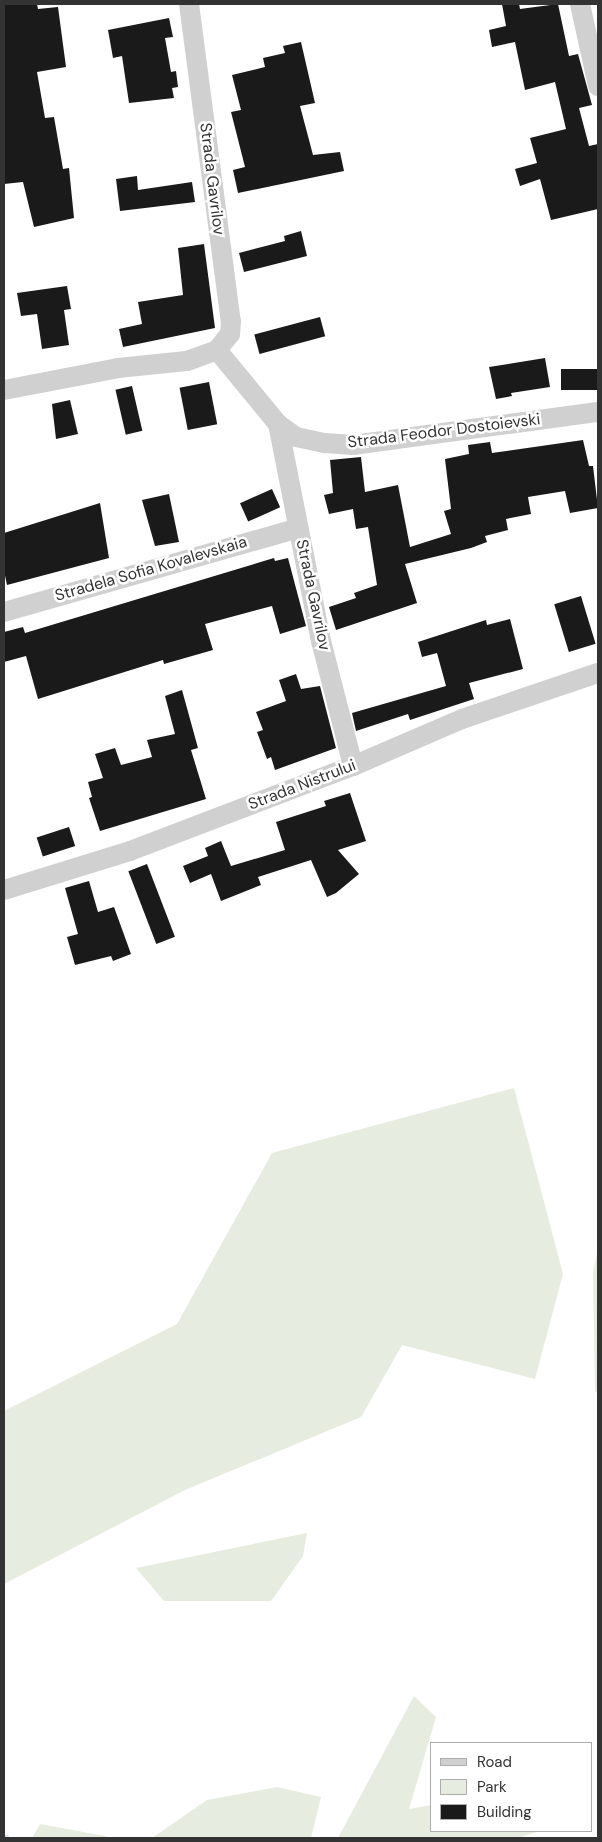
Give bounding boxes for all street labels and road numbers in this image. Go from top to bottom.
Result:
street label: Strada Gavrilov [196,122,228,236]
street label: Strada Feodor Dostoievski [347,410,541,452]
street label: Stradela Sofia Kovalevskaia [53,532,249,606]
street label: Strada Gavrilov [292,538,334,652]
street label: Strada Nistrului [245,756,359,814]

